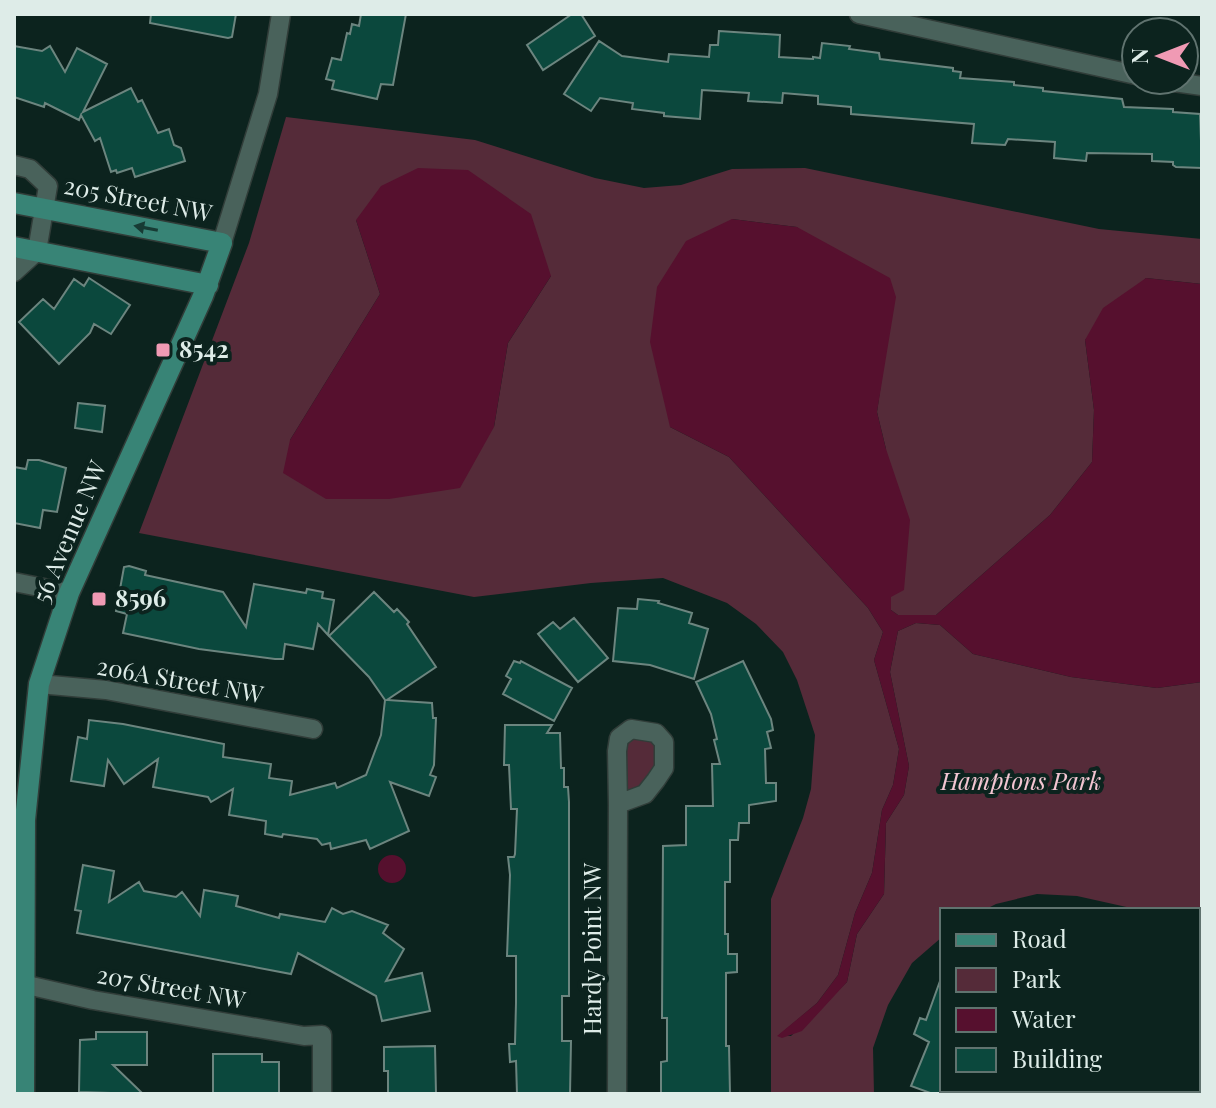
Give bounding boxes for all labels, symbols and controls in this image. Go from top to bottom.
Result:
north arrow [1120,16,1200,96]
text: N [1124,48,1154,64]
street label: 205 Street NW [62,168,215,228]
one-way arrow [133,222,158,234]
place label: 8542 [179,332,229,364]
marker: 8542 [154,341,172,359]
street label: 56 Avenue NW [24,455,113,607]
place label: 8596 [115,581,166,613]
marker: 8596 [90,590,108,608]
street label: 206A Street NW [95,649,266,709]
park label: Hamptons Park [940,764,1101,796]
street label: Hardy Point NW [575,862,607,1035]
legend [940,908,1200,1092]
text: Road [1012,922,1067,954]
street label: 207 Street NW [95,957,248,1015]
text: Park [1012,962,1062,994]
text: Water [1011,1002,1076,1034]
text: Building [1012,1042,1103,1074]

